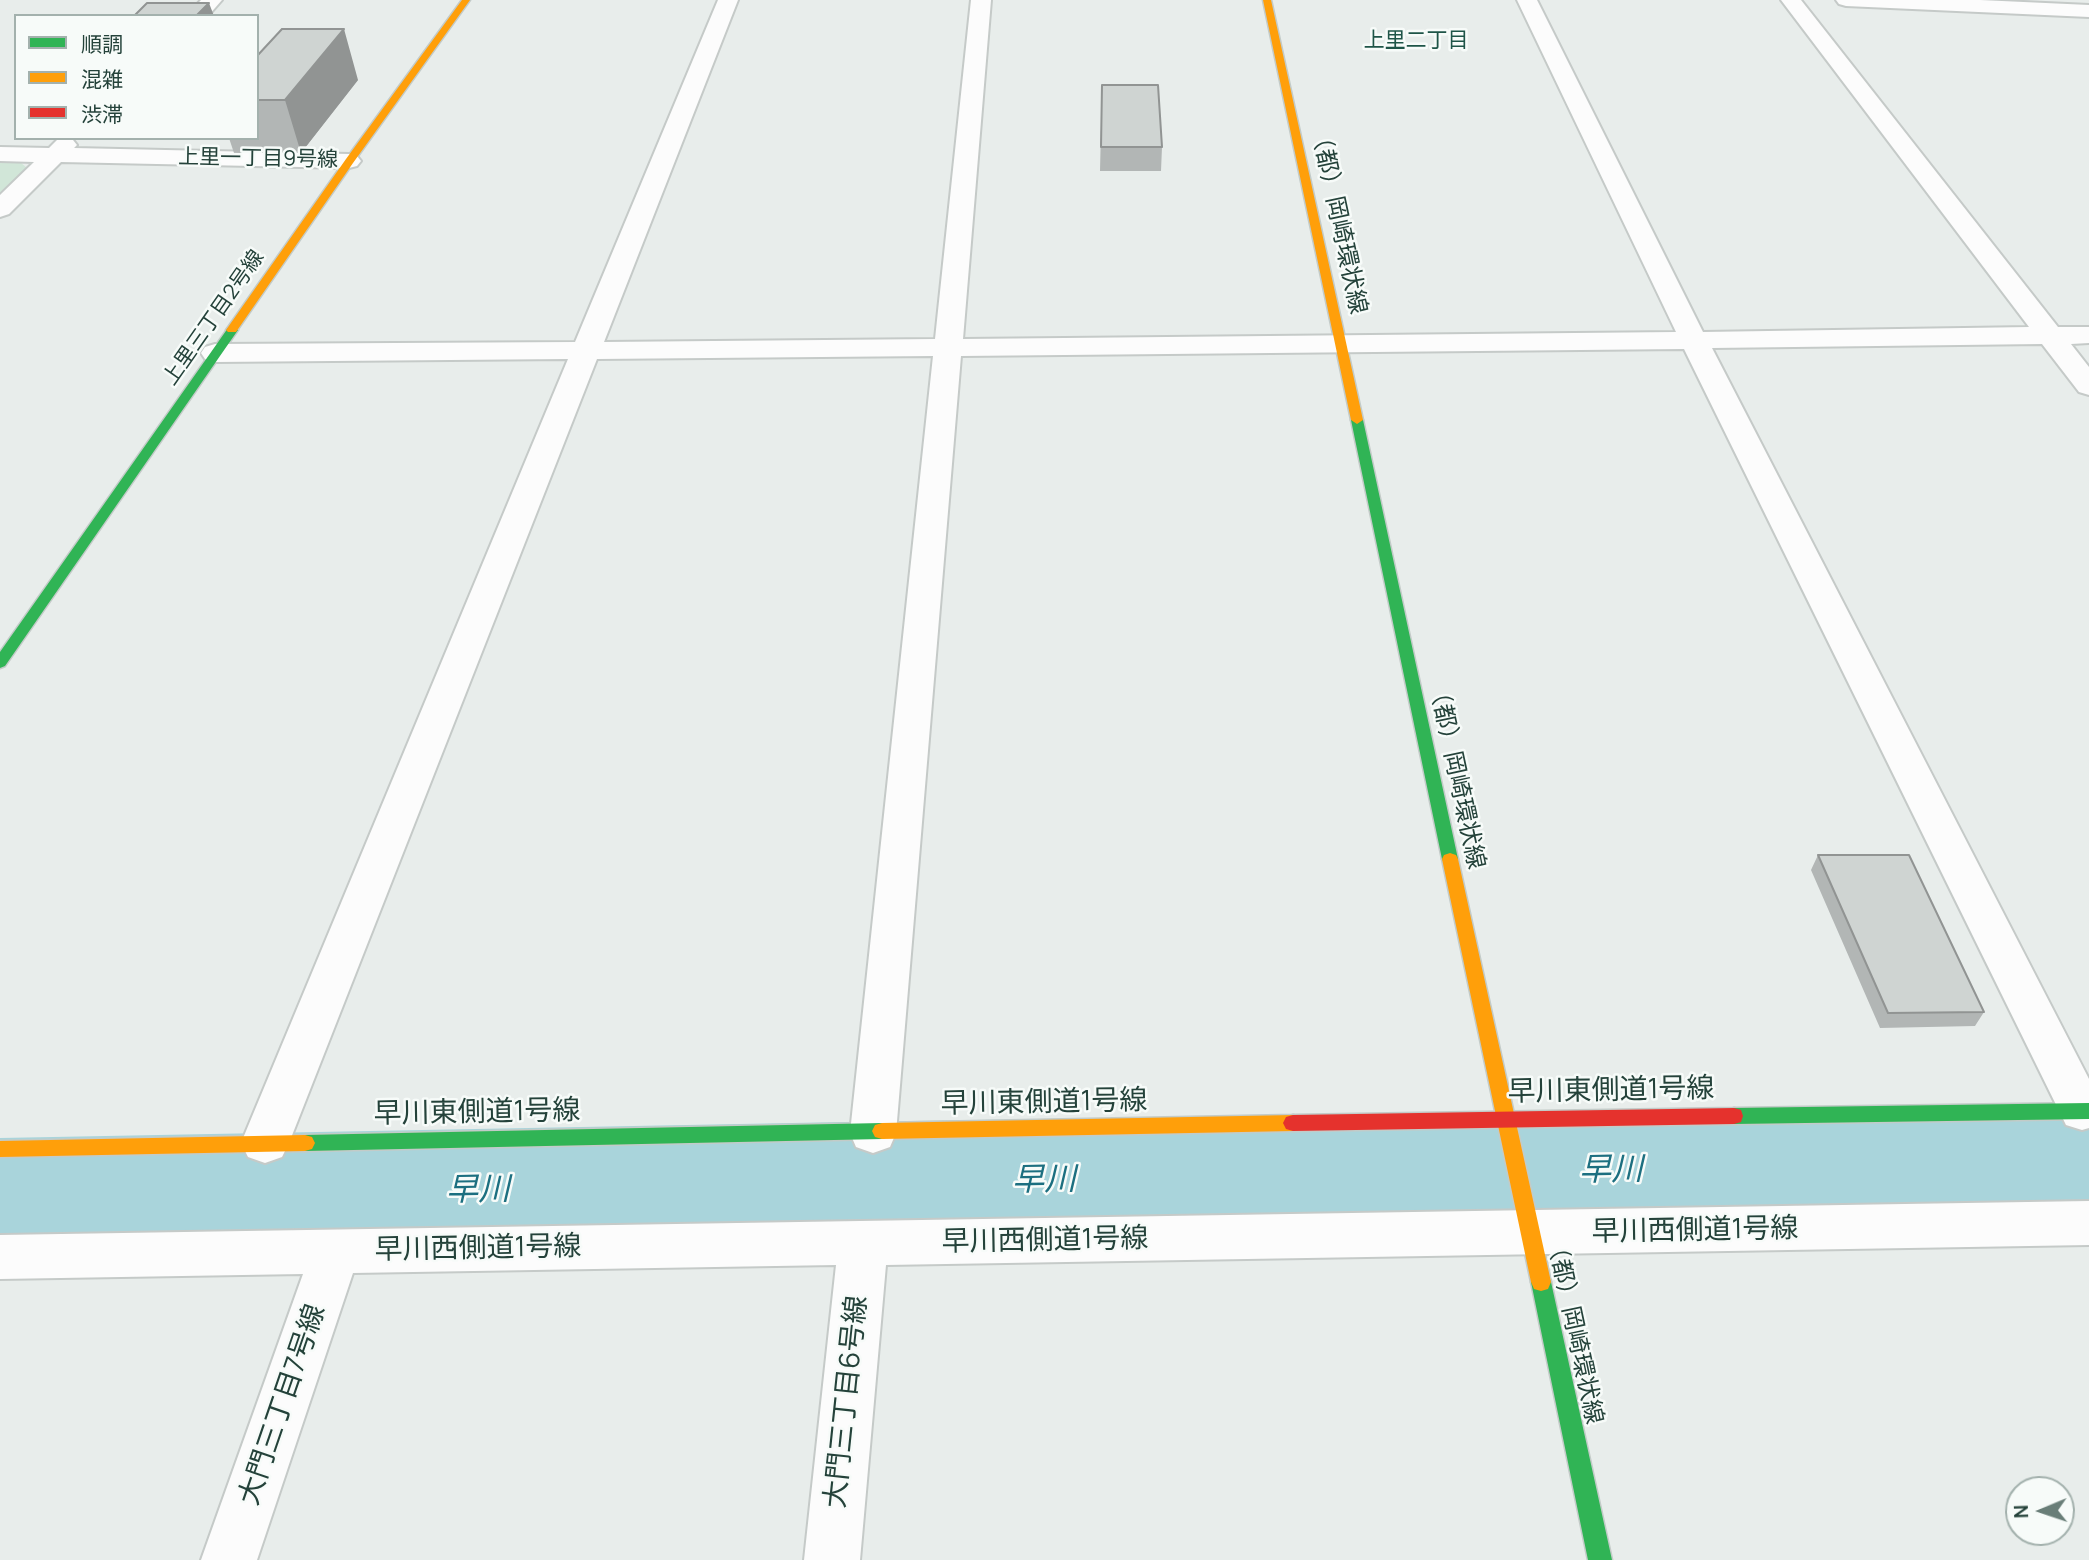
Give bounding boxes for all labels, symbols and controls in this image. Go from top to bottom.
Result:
legend [14,14,259,140]
district label: 上里二丁目 [1364,28,1468,54]
text: 順調 [81,30,123,58]
text: 混雑 [81,65,123,93]
text: 渋滞 [81,100,123,128]
street label: （都）岡崎環状線 [1304,123,1372,317]
street label: 上里一丁目9号線 [178,145,338,173]
street label: 上里三丁目2号線 [158,246,270,390]
street label: （都）岡崎環状線 [1422,678,1490,872]
street label: 早川東側道1号線 [1507,1072,1715,1110]
street label: 早川東側道1号線 [940,1084,1148,1122]
street label: 早川東側道1号線 [373,1094,581,1132]
water label: 早川 [1579,1151,1643,1191]
water label: 早川 [1012,1161,1076,1201]
water label: 早川 [446,1171,510,1211]
street label: 早川西側道1号線 [1591,1212,1799,1250]
street label: 早川西側道1号線 [941,1222,1149,1260]
street label: 早川西側道1号線 [374,1230,582,1268]
street label: （都）岡崎環状線 [1540,1233,1608,1427]
street label: 大門三丁目6号線 [819,1294,875,1510]
street label: 大門三丁目7号線 [233,1300,333,1510]
north arrow [2005,1476,2075,1546]
text: N [2008,1504,2034,1519]

